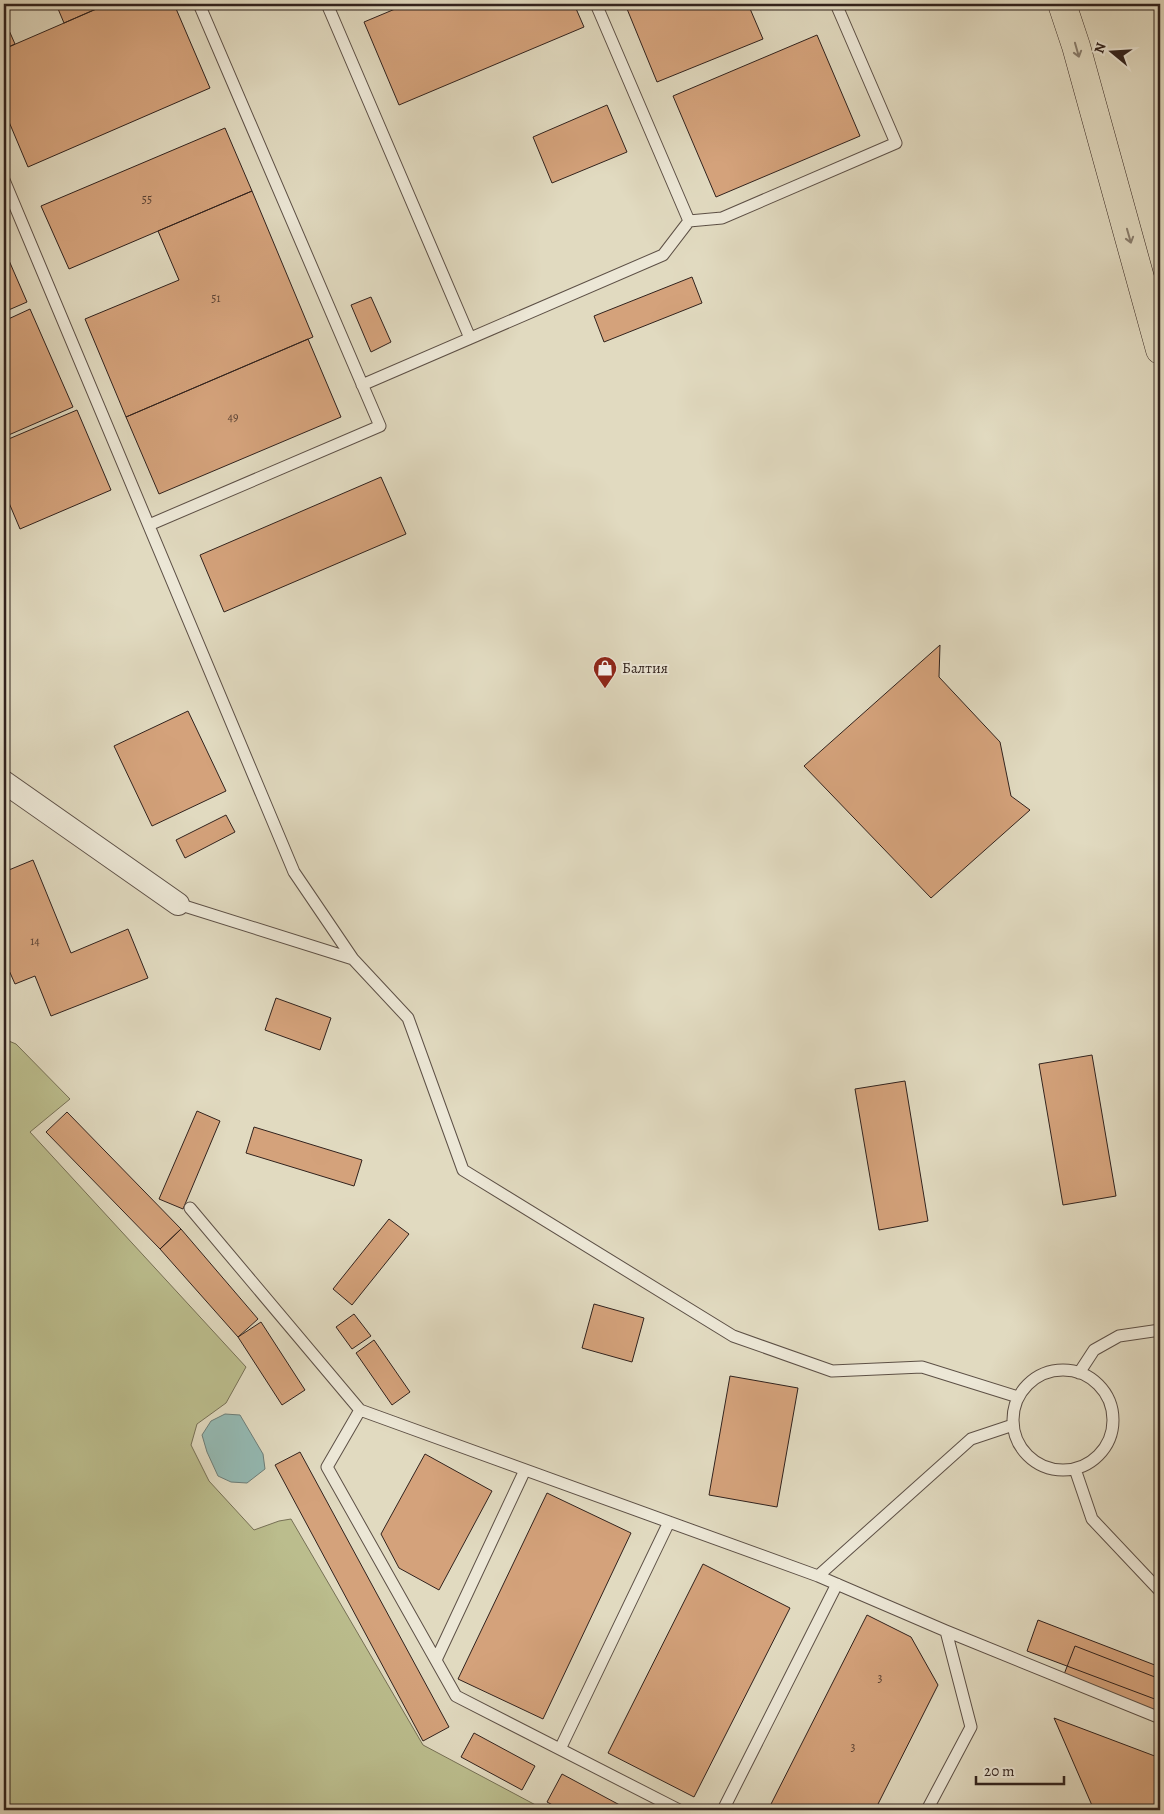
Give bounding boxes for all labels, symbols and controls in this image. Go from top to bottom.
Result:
north arrow [1086,28,1136,78]
text: N [1090,40,1111,56]
one-way arrow [1073,42,1083,58]
house number: 55 [142,191,152,207]
one-way arrow [1125,228,1134,244]
house number: 51 [211,290,221,306]
house number: 49 [228,409,238,425]
shop icon: Балтия [592,655,618,689]
place label: Балтия [622,658,668,678]
house number: 14 [30,933,40,949]
house number: 3 [878,1670,883,1686]
house number: 3 [851,1739,856,1755]
scale bar [976,1754,1064,1786]
text: 20 m [984,1761,1015,1781]

